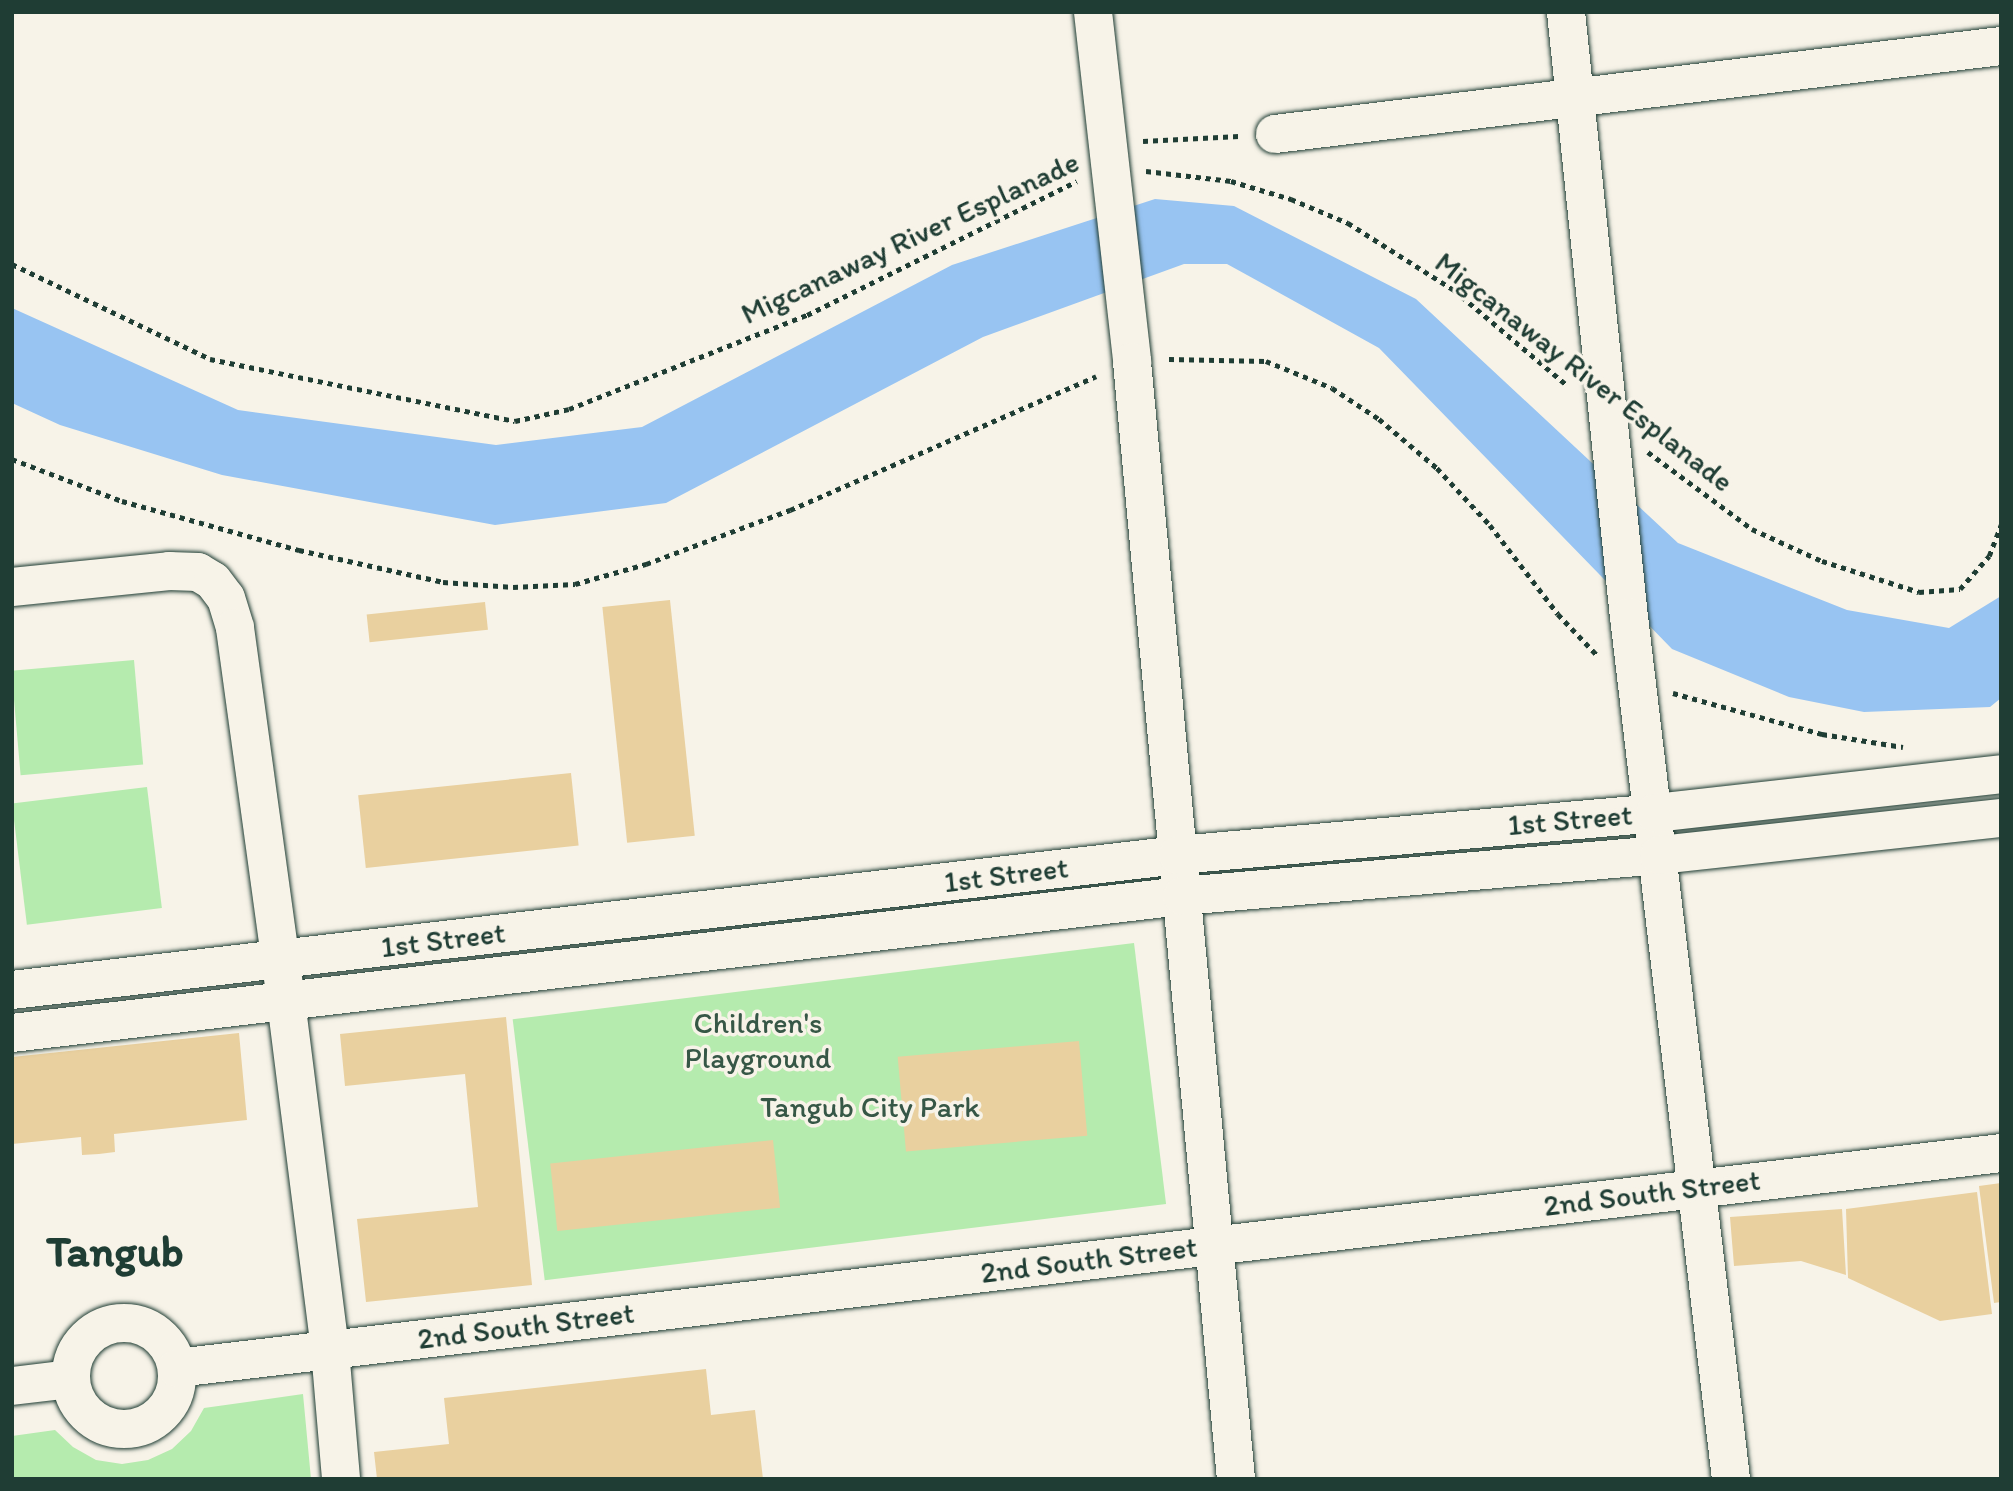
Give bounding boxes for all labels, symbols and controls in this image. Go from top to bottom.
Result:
street label: Migcanaway River Esplanade [736,144,1084,332]
street label: Migcanaway River Esplanade [1428,245,1740,499]
street label: 1st Street [1506,797,1634,843]
street label: 1st Street [942,850,1070,900]
street label: 1st Street [379,915,507,965]
park label: Children's Playground [685,1005,831,1076]
park label: Tangub City Park [761,1089,979,1125]
street label: 2nd South Street [1542,1162,1762,1224]
district label: Tangub [46,1225,184,1277]
street label: 2nd South Street [979,1229,1199,1291]
street label: 2nd South Street [416,1295,636,1357]

